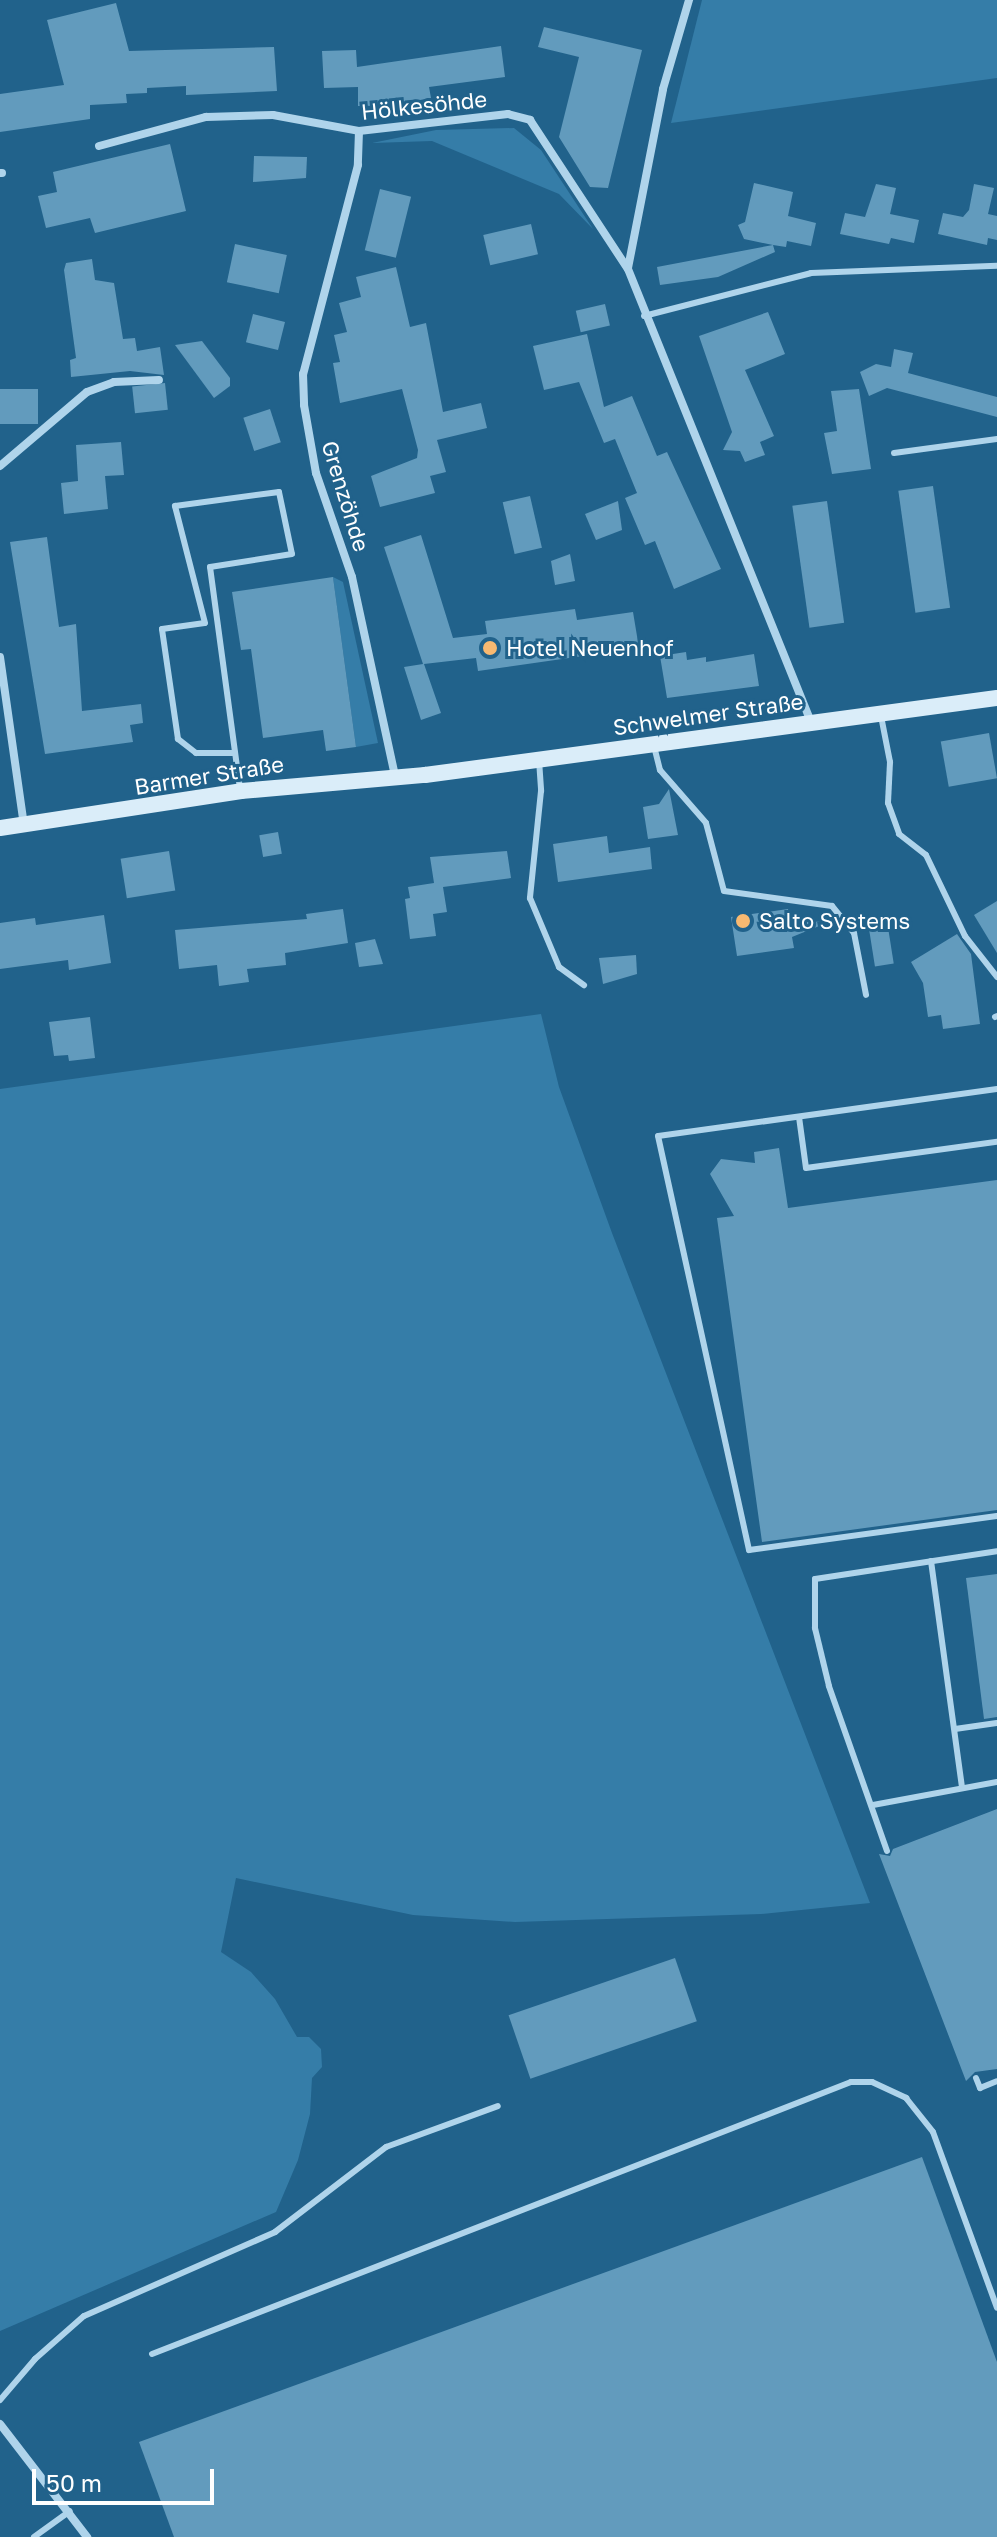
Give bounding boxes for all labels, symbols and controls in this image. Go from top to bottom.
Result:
street label: Hölkesöhde [360,85,488,125]
street label: Grenzöhde [317,437,375,555]
place label: Hotel Neuenhof [506,635,674,661]
marker: Hotel Neuenhof [481,639,499,657]
street label: Schwelmer Straße [611,688,805,740]
street label: Barmer Straße [132,750,286,800]
place label: Salto Systems [759,908,910,934]
marker: Salto Systems [734,912,752,930]
scale bar [36,2453,218,2503]
text: 50 m [46,2468,102,2497]

